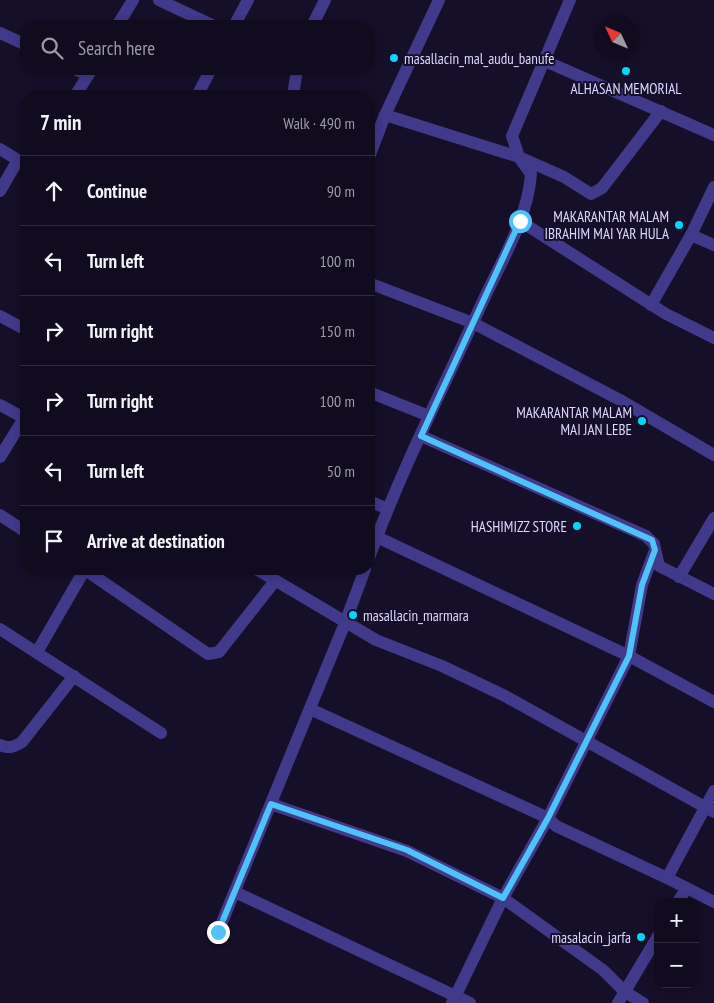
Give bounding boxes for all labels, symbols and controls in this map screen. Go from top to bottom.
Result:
north arrow [594,15,639,60]
search box [20,20,375,75]
icon: search [38,34,66,62]
text: Search here [78,36,155,60]
place label: masallacin_mal_audu_banufe [404,49,554,68]
marker: masallacin_mal_audu_banufe [388,52,400,64]
marker: ALHASAN MEMORIAL [620,65,632,77]
place label: ALHASAN MEMORIAL [570,79,682,98]
text: 7 min [40,109,82,136]
text: Walk · 490 m [283,113,355,133]
icon: ahead [40,177,68,205]
text: Continue [87,179,147,203]
text: 90 m [327,181,355,201]
place label: MAKARANTAR MALAM IBRAHIM MAI YAR HULA [545,207,670,243]
route start [509,210,532,233]
marker: MAKARANTAR MALAM IBRAHIM MAI YAR HULA [673,219,685,231]
icon: left [40,247,68,275]
text: Turn left [87,249,144,273]
text: 100 m [320,251,355,271]
icon: right [40,317,68,345]
text: Turn right [87,319,153,343]
text: 150 m [320,321,355,341]
icon: right [40,387,68,415]
text: Turn right [87,389,153,413]
text: 100 m [320,391,355,411]
place label: MAKARANTAR MALAM MAI JAN LEBE [516,403,632,439]
marker: MAKARANTAR MALAM MAI JAN LEBE [636,415,648,427]
icon: left [40,457,68,485]
text: Turn left [87,459,144,483]
text: 50 m [327,461,355,481]
place label: HASHIMIZZ STORE [471,517,567,536]
marker: HASHIMIZZ STORE [571,520,583,532]
icon: arrive [40,527,68,555]
text: Arrive at destination [87,529,225,553]
place label: masallacin_marmara [363,606,469,625]
marker: masallacin_marmara [347,609,359,621]
map controls [654,898,699,988]
button: + [654,898,699,943]
route end [207,921,230,944]
place label: masalacin_jarfa [551,928,631,947]
marker: masalacin_jarfa [635,931,647,943]
button: − [654,943,699,988]

